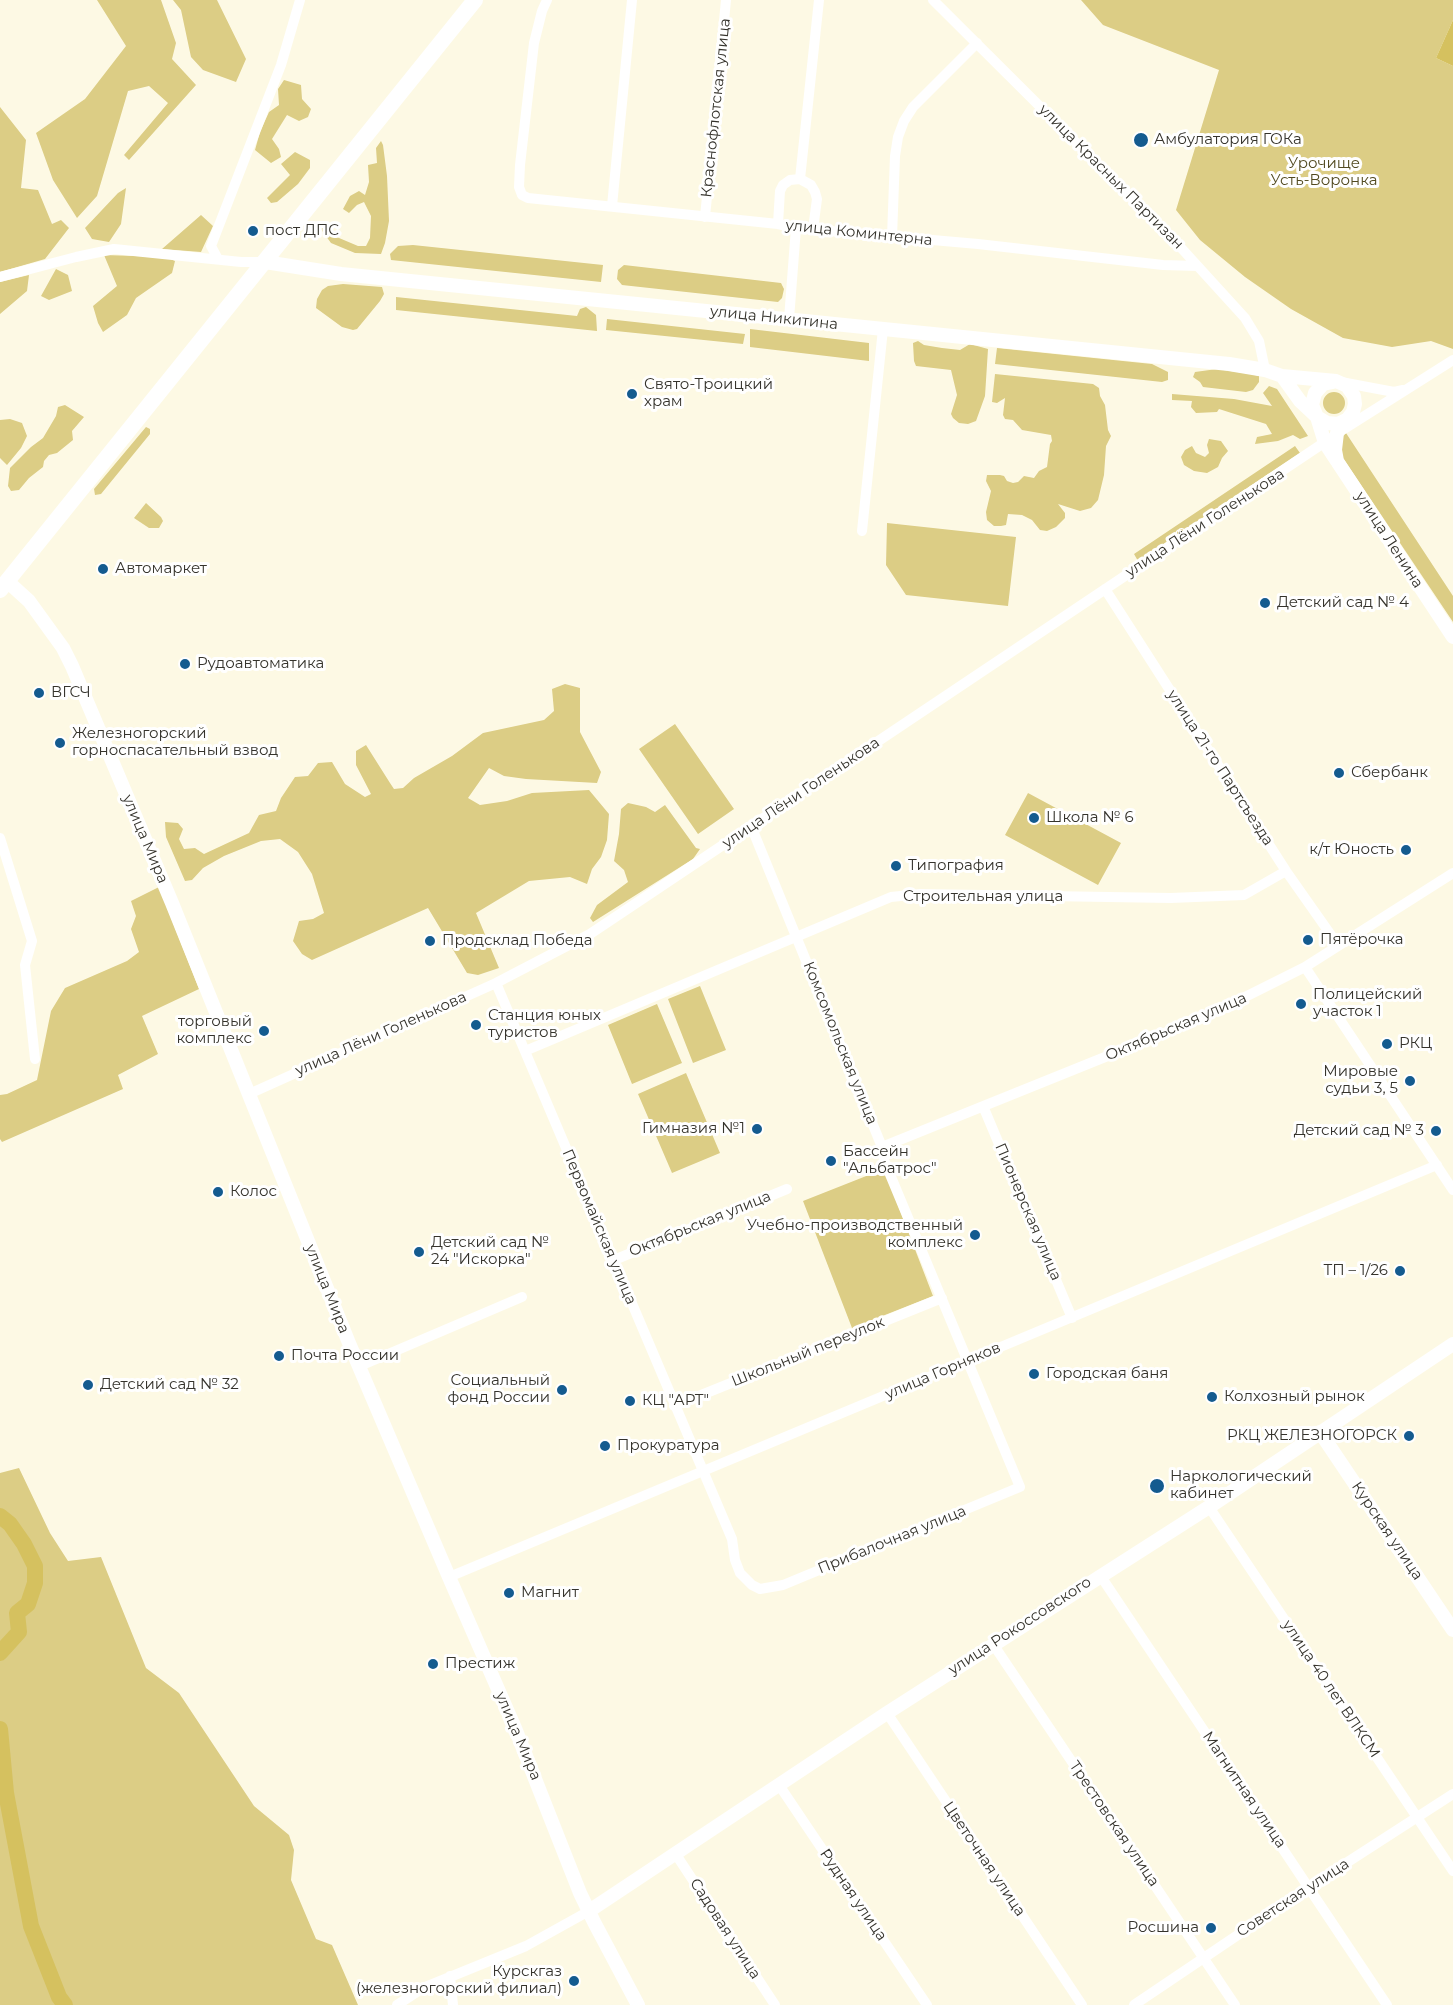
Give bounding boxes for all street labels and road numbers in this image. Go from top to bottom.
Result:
street label: Краснофлотская улица [698,17,734,199]
street label: улица Красных Партизан [1035,101,1187,253]
street label: улица Коминтерна [785,216,933,250]
street label: улица Никитина [709,302,839,334]
street label: улица Лёни Голенькова [1122,465,1288,581]
street label: улица Ленина [1351,489,1427,591]
street label: улица 21-го Партсъезда [1163,687,1277,849]
street label: улица Лёни Голенькова [719,734,883,852]
street label: улица Мира [118,792,172,886]
street label: Строительная улица [903,888,1063,906]
street label: Комсомольская улица [799,959,881,1127]
street label: улица Лёни Голенькова [293,988,469,1080]
street label: Октябрьская улица [1103,989,1249,1065]
street label: Пионерская улица [991,1141,1065,1283]
street label: Первомайская улица [558,1147,640,1307]
street label: Октябрьская улица [626,1187,774,1261]
street label: улица Мира [301,1242,353,1336]
street label: Школьный переулок [729,1313,887,1391]
street label: улица Горняков [883,1339,1003,1403]
street label: Курская улица [1348,1479,1426,1583]
street label: Прибалочная улица [815,1502,969,1578]
street label: улица Рокоссовского [945,1573,1095,1679]
street label: улица 40 лет ВЛКСМ [1278,1617,1384,1761]
street label: улица Мира [491,1689,545,1783]
street label: Магнитная улица [1198,1728,1290,1852]
street label: Трестовская улица [1065,1758,1163,1890]
street label: Цветочная улица [939,1798,1029,1920]
street label: Рудная улица [816,1846,890,1944]
street label: Советская улица [1233,1855,1353,1941]
street label: Садовая улица [686,1875,764,1983]

